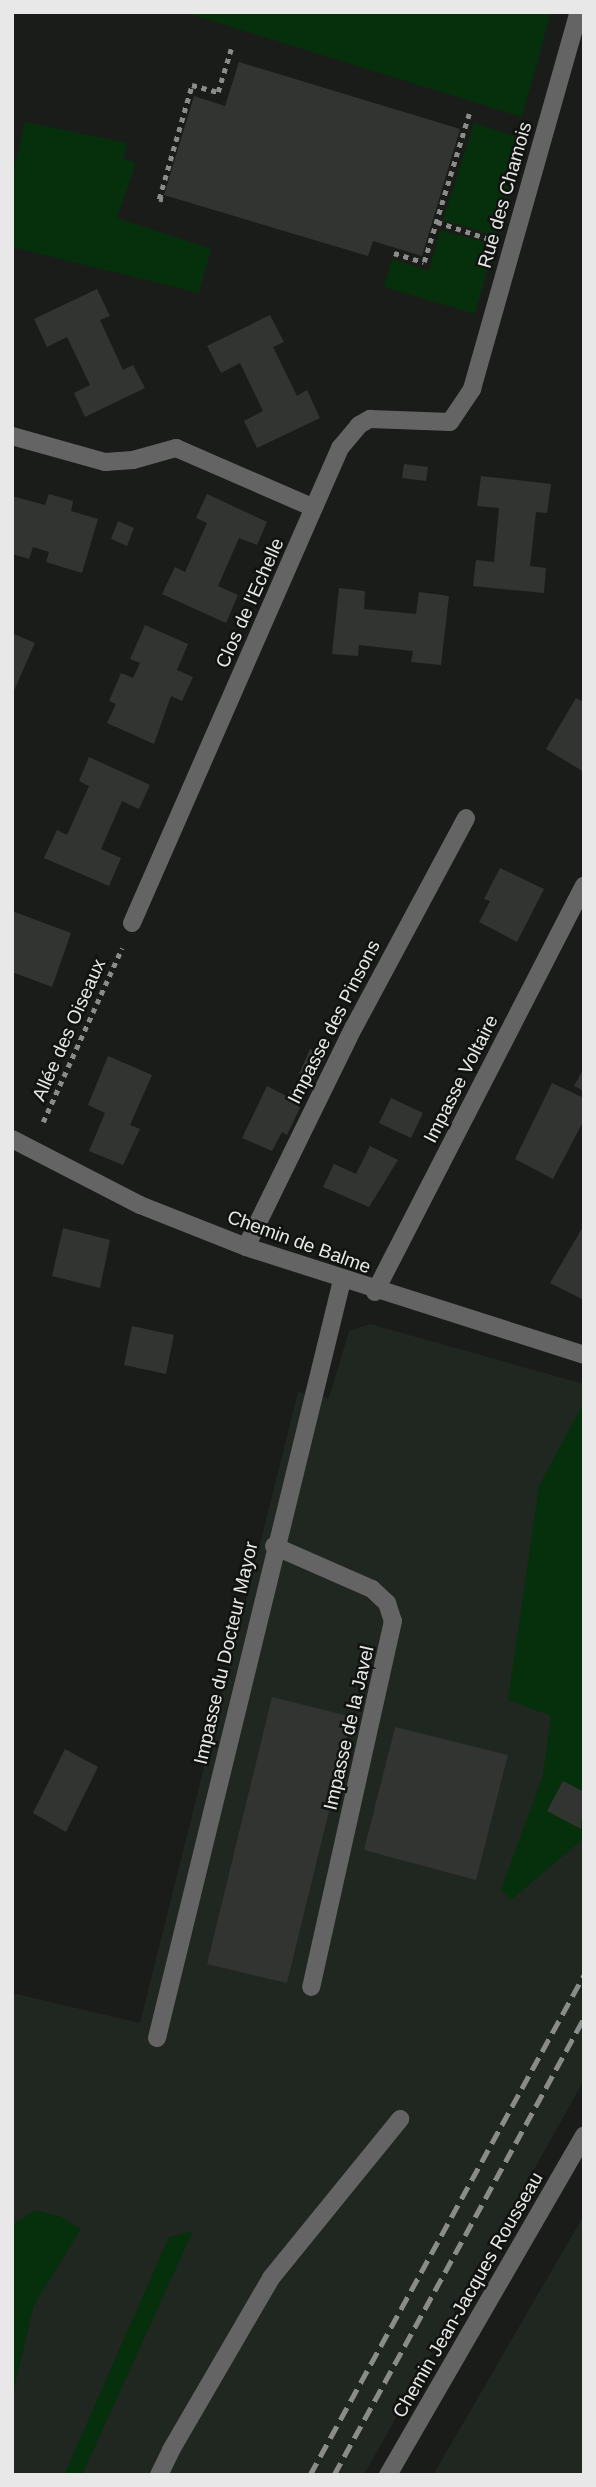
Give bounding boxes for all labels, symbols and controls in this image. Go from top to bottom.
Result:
street label: Rue des Chamois [473,119,537,271]
street label: Clos de l'Echelle [211,534,289,672]
street label: Impasse des Pinsons [283,936,385,1108]
street label: Allée des Oiseaux [27,955,111,1105]
street label: Impasse Voltaire [419,1011,503,1147]
street label: Chemin de Balme [224,1205,374,1279]
street label: Impasse du Docteur Mayor [189,1539,263,1767]
street label: Impasse de la Javel [319,1644,379,1812]
street label: Chemin Jean-Jacques Rousseau [388,2168,548,2422]

